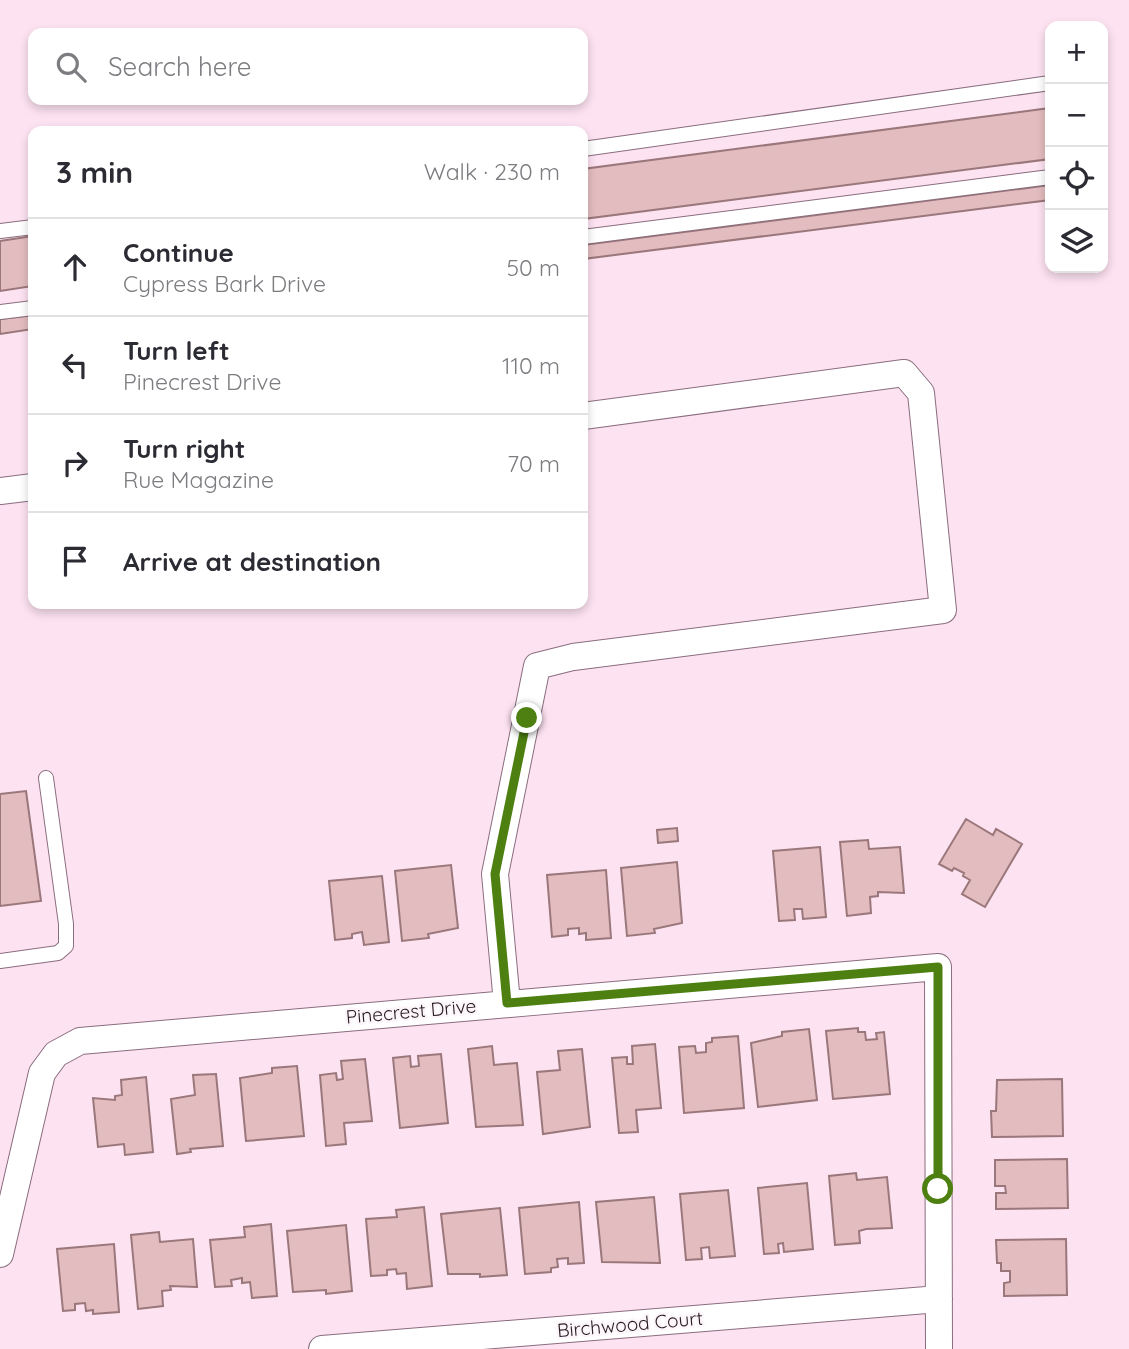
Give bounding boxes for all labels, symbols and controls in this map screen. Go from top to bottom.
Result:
map controls [1045,21,1108,273]
button: + [1045,21,1108,84]
search box [28,28,588,105]
icon: search [52,48,90,86]
text: Search here [108,50,252,83]
button: − [1045,84,1108,147]
button: locate [1045,147,1108,210]
text: 3 min [56,153,133,191]
text: Walk · 230 m [424,157,560,186]
button: layers [1045,210,1108,273]
text: Continue [123,236,234,269]
icon: ahead [56,248,94,286]
text: 50 m [507,253,560,282]
text: Cypress Bark Drive [123,269,326,298]
text: Turn left [123,334,230,367]
icon: left [56,346,94,384]
text: 110 m [502,351,560,380]
text: Pinecrest Drive [123,367,281,396]
text: Turn right [123,432,245,465]
icon: right [56,444,94,482]
text: 70 m [507,449,560,478]
text: Rue Magazine [123,465,274,494]
icon: arrive [56,542,94,580]
text: Arrive at destination [123,545,381,578]
route end [511,702,542,733]
street label: Pinecrest Drive [345,993,477,1029]
route start [922,1173,953,1204]
street label: Birchwood Court [556,1306,704,1342]

